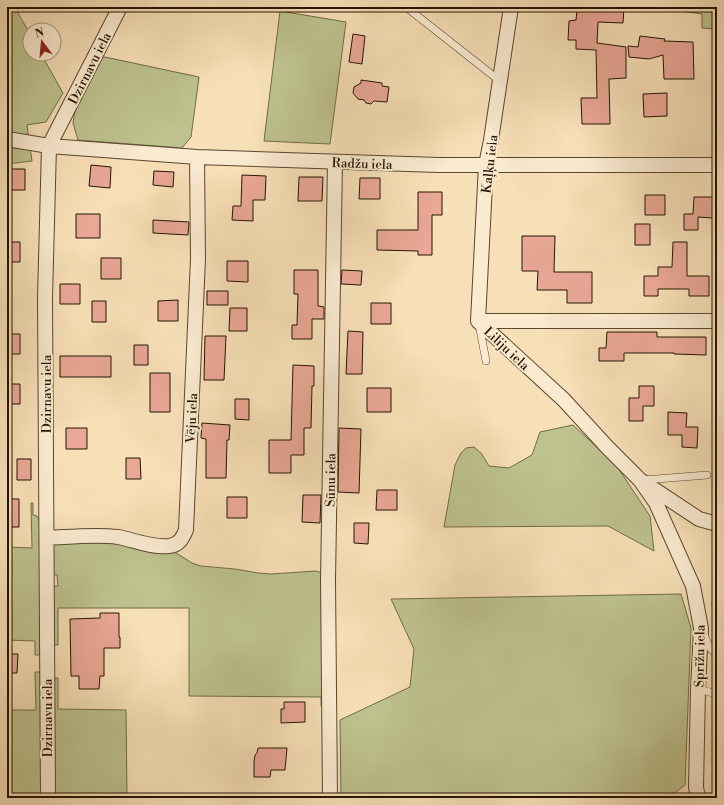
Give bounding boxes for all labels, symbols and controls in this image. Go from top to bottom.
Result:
north arrow [22,22,62,62]
text: N [33,25,46,41]
street label: Dzirnavu iela [65,29,115,107]
street label: Kaļķu iela [478,133,502,194]
street label: Radžu iela [331,155,393,173]
street label: Liliju iela [480,324,533,374]
street label: Dzirnavu iela [39,354,55,433]
street label: Vēju iela [183,392,201,445]
street label: Sūnu iela [323,452,339,507]
street label: Sprīžu iela [691,624,709,688]
street label: Dzirnavu iela [40,678,56,757]

